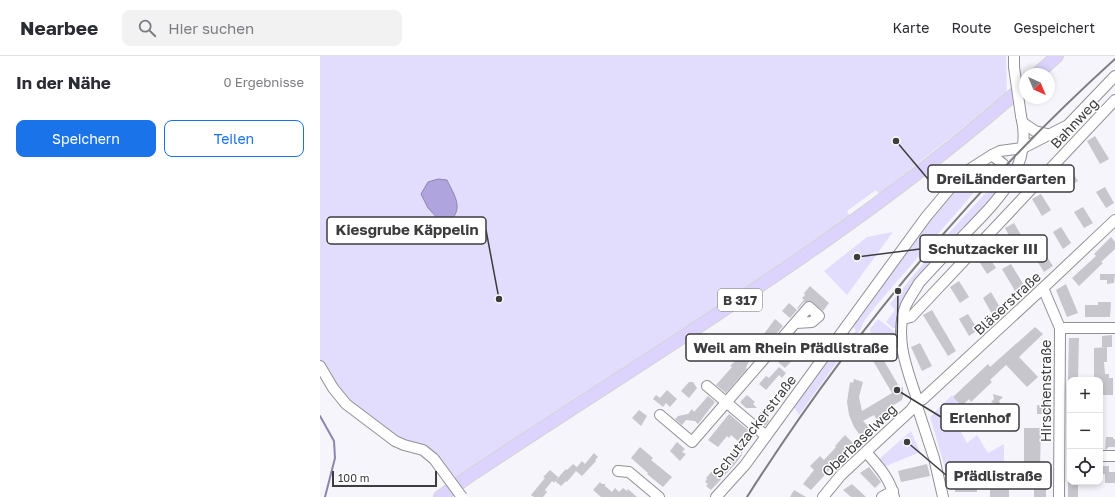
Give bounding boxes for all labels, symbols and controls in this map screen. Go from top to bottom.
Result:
search box [122,10,402,46]
text: Nearbee [20,16,98,39]
icon: search [136,17,158,39]
text: Hier suchen [168,19,254,37]
text: Karte [893,19,929,36]
text: Route [951,19,991,36]
text: Gespeichert [1013,19,1095,36]
north arrow [1019,68,1055,104]
text: In der Nähe [16,72,111,93]
text: 0 Ergebnisse [223,74,304,90]
street label: Bahnweg [1047,94,1101,152]
button: Speichern [16,120,156,157]
button: Teilen [164,120,304,157]
callout: DreiLänderGarten [928,165,1074,192]
text: DreiLänderGarten [936,169,1066,187]
callout: Kiesgrube Käppelin [327,217,486,244]
text: Kiesgrube Käppelin [336,220,479,238]
callout: Schutzacker III [920,235,1047,262]
text: Schutzacker III [928,239,1038,257]
street label: Bläserstraße [970,268,1044,338]
road number: B 317 [718,289,762,311]
callout: Weil am Rhein Pfädlistraße [686,334,897,361]
text: Weil am Rhein Pfädlistraße [693,338,889,356]
street label: Hirschenstraße [1037,340,1054,442]
street label: Schutzackerstraße [709,371,799,481]
map controls [1067,377,1103,485]
button: + [1067,377,1103,413]
street label: Oberbaselweg [818,400,900,480]
callout: Erlenhof [941,404,1019,431]
text: Erlenhof [949,408,1011,426]
button: − [1067,413,1103,449]
button: locate [1067,449,1103,485]
callout: Pfädlistraße [946,462,1051,489]
text: Pfädlistraße [954,466,1043,484]
scale bar [332,469,437,488]
text: 100 m [338,471,369,484]

